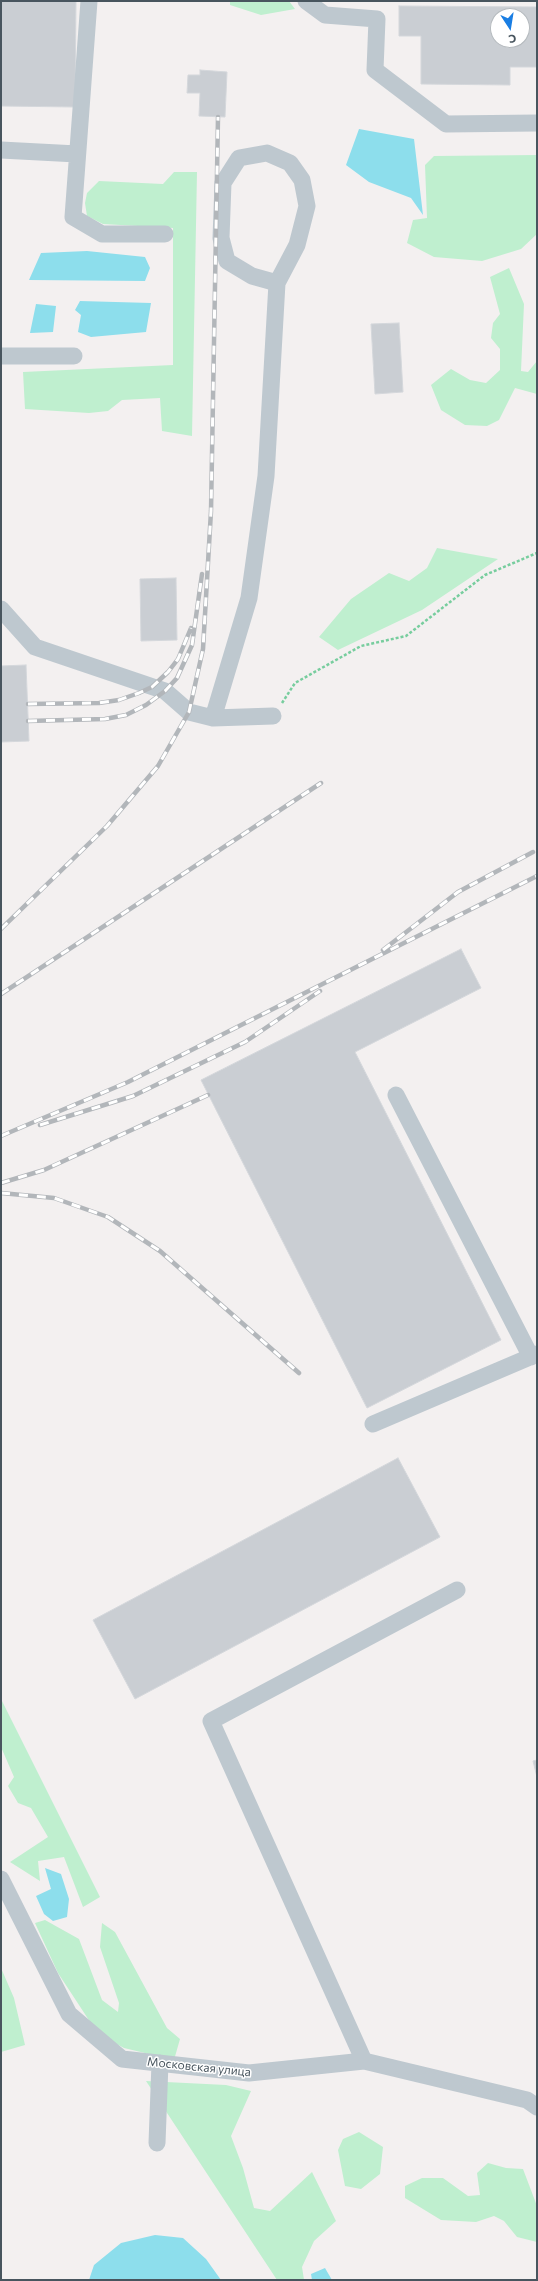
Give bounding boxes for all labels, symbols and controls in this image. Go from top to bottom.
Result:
north arrow [490,8,530,48]
text: С [507,32,517,46]
street label: Московская улица [146,2054,252,2080]

